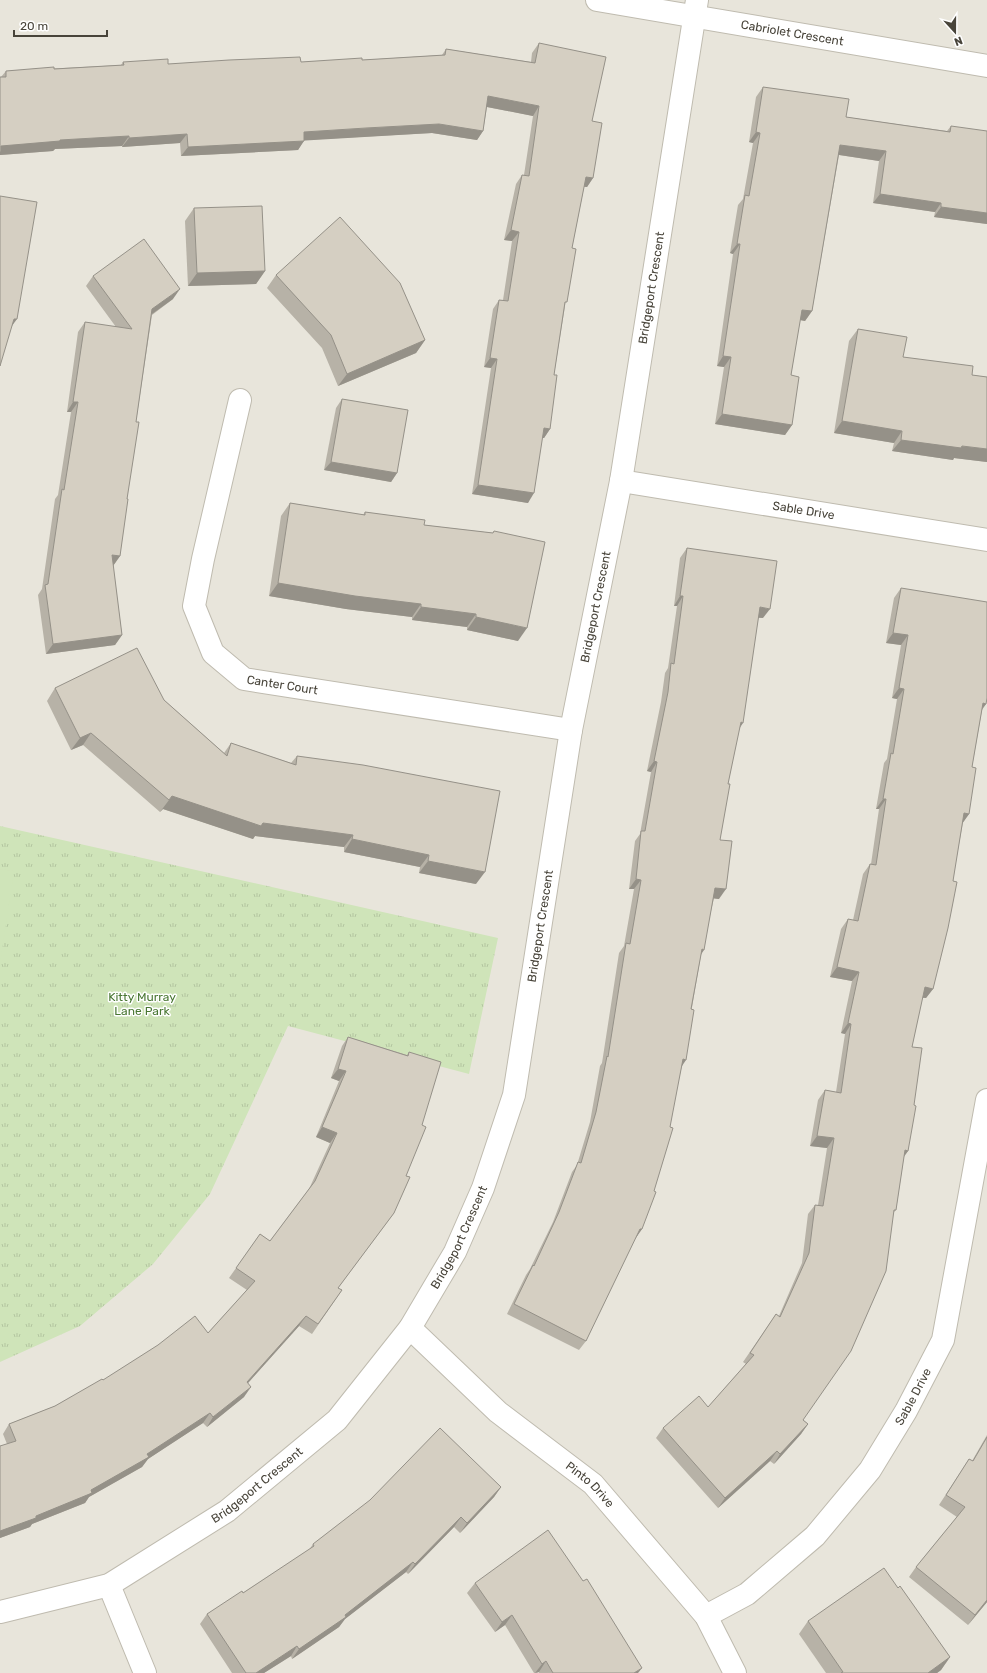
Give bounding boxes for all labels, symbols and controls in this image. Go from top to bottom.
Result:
scale bar [14,12,107,38]
north arrow [935,12,975,52]
street label: Cabriolet Crescent [740,17,845,49]
text: 20 m [20,19,48,33]
text: N [952,33,964,48]
street label: Bridgeport Crescent [636,230,667,345]
street label: Sable Drive [772,499,836,522]
street label: Bridgeport Crescent [578,550,614,664]
street label: Canter Court [246,673,319,697]
street label: Bridgeport Crescent [525,869,556,983]
park label: Kitty Murray Lane Park [108,990,176,1018]
street label: Bridgeport Crescent [428,1183,490,1292]
street label: Sable Drive [892,1365,934,1428]
street label: Bridgeport Crescent [209,1444,306,1526]
street label: Pinto Drive [563,1459,617,1511]

